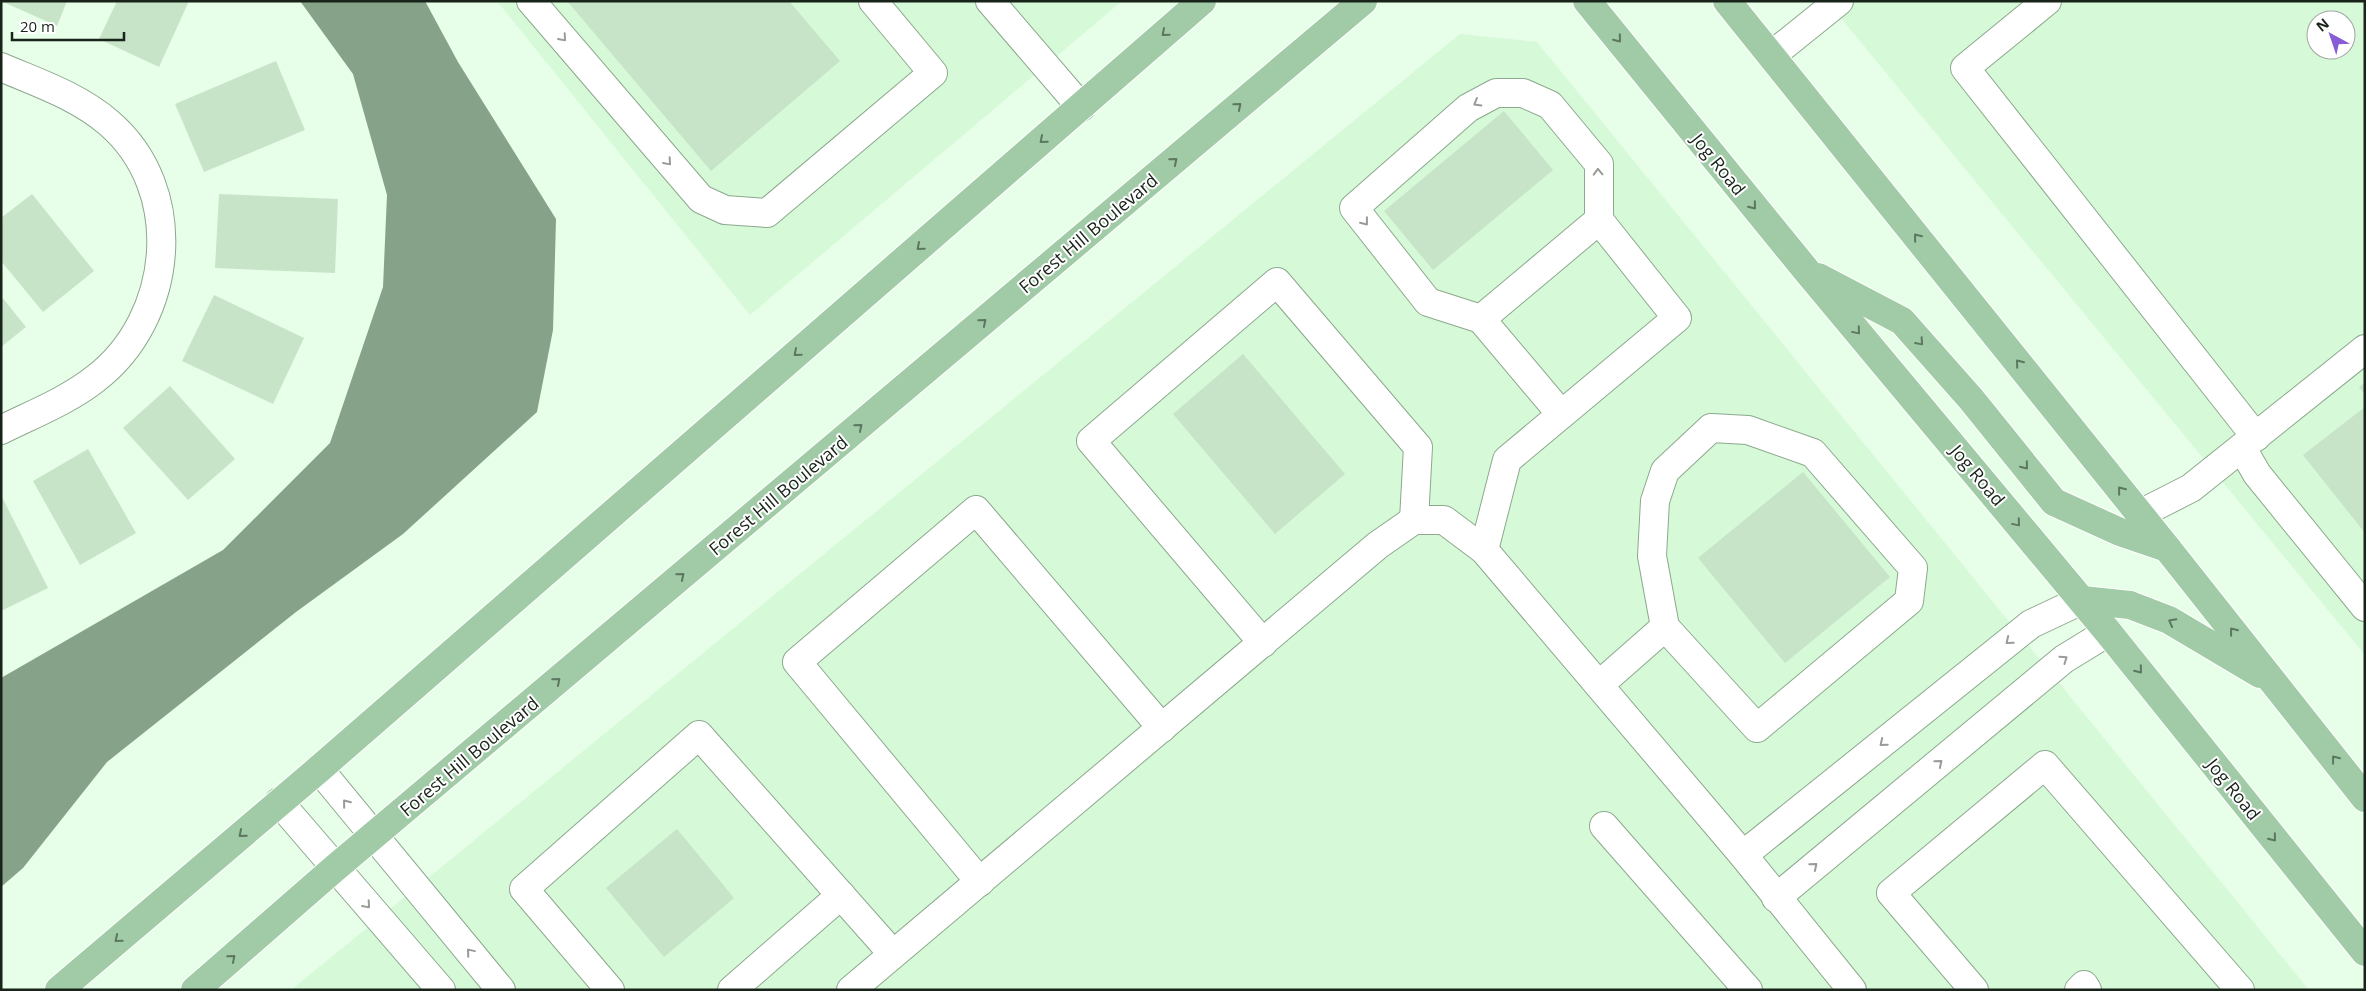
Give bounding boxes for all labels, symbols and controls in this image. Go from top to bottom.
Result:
scale bar [12,10,125,42]
north arrow [2306,10,2356,60]
text: N [2312,14,2333,36]
text: 20 m [20,16,55,36]
one-way arrow [1162,28,1171,37]
one-way arrow [557,33,566,42]
one-way arrow [1612,33,1620,42]
one-way arrow [1474,97,1483,107]
one-way arrow [1233,103,1242,112]
street label: Jog Road [1685,126,1751,200]
one-way arrow [1039,134,1048,143]
one-way arrow [663,156,671,165]
one-way arrow [1168,158,1177,167]
one-way arrow [1593,167,1604,175]
street label: Forest Hill Boulevard [1014,168,1162,298]
one-way arrow [1748,200,1756,209]
one-way arrow [1360,216,1368,225]
one-way arrow [1915,234,1923,243]
one-way arrow [917,241,926,249]
one-way arrow [978,318,987,327]
one-way arrow [1851,326,1860,335]
one-way arrow [1914,336,1923,345]
one-way arrow [794,347,803,356]
one-way arrow [2015,360,2024,369]
one-way arrow [853,424,862,432]
street label: Forest Hill Boulevard [704,430,852,560]
street label: Jog Road [1944,438,2011,511]
one-way arrow [2019,460,2027,469]
one-way arrow [2118,487,2126,496]
one-way arrow [2012,517,2020,526]
one-way arrow [676,573,685,582]
one-way arrow [2168,618,2177,628]
one-way arrow [2230,628,2238,637]
one-way arrow [2006,636,2015,645]
one-way arrow [2058,656,2068,665]
one-way arrow [2133,664,2141,673]
one-way arrow [551,679,560,687]
street label: Forest Hill Boulevard [395,691,543,821]
one-way arrow [1879,738,1888,747]
street label: Jog Road [2200,751,2266,825]
one-way arrow [2331,756,2340,765]
one-way arrow [1933,760,1942,768]
one-way arrow [343,800,351,809]
one-way arrow [239,828,248,837]
one-way arrow [2268,832,2276,841]
one-way arrow [1808,864,1817,872]
one-way arrow [362,899,370,908]
one-way arrow [115,934,124,943]
one-way arrow [466,949,475,958]
one-way arrow [227,955,236,964]

